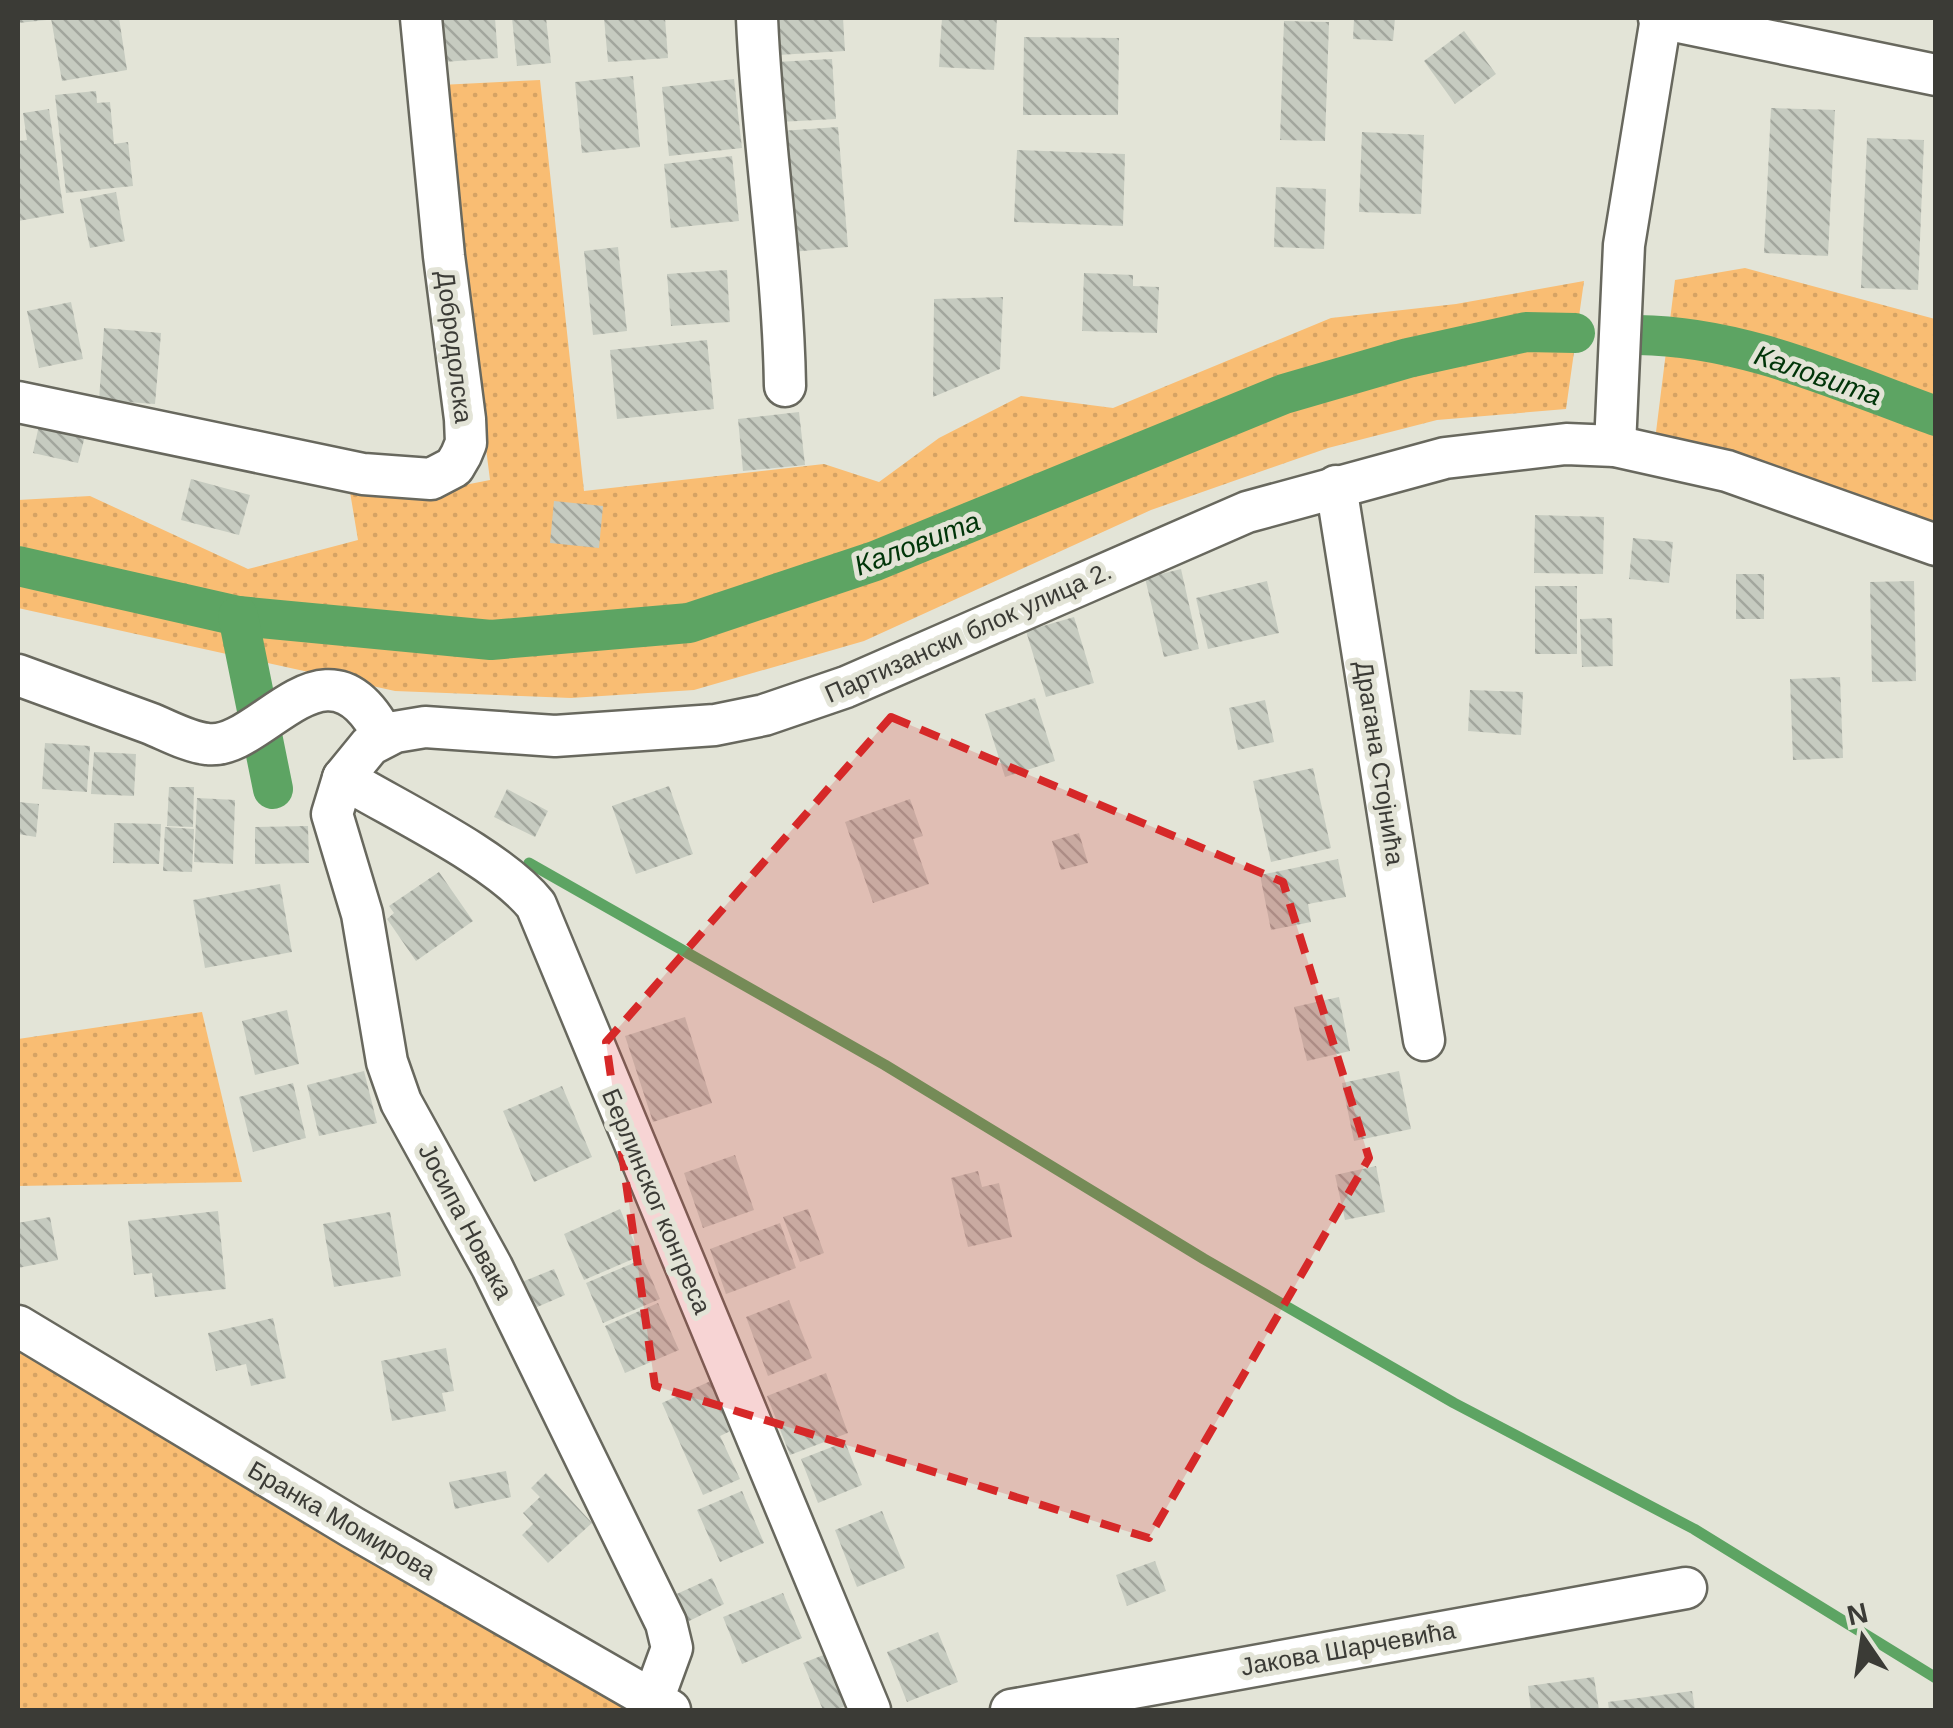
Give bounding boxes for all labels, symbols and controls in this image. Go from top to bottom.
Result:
street label: Добродолска [432,269,478,425]
water label: Каловита [1750,339,1885,412]
water label: Каловита [850,505,984,582]
street label: Партизански блок улица 2. [820,556,1116,708]
street label: Драгана Стојнића [1350,659,1410,867]
street label: Берлинског конгреса [597,1084,717,1318]
street label: Јосипа Новака [413,1139,519,1303]
street label: Бранка Момирова [244,1455,441,1585]
north arrow [1813,1588,1913,1688]
text: N [1844,1597,1871,1632]
street label: Јакова Шарчевића [1238,1615,1458,1681]

